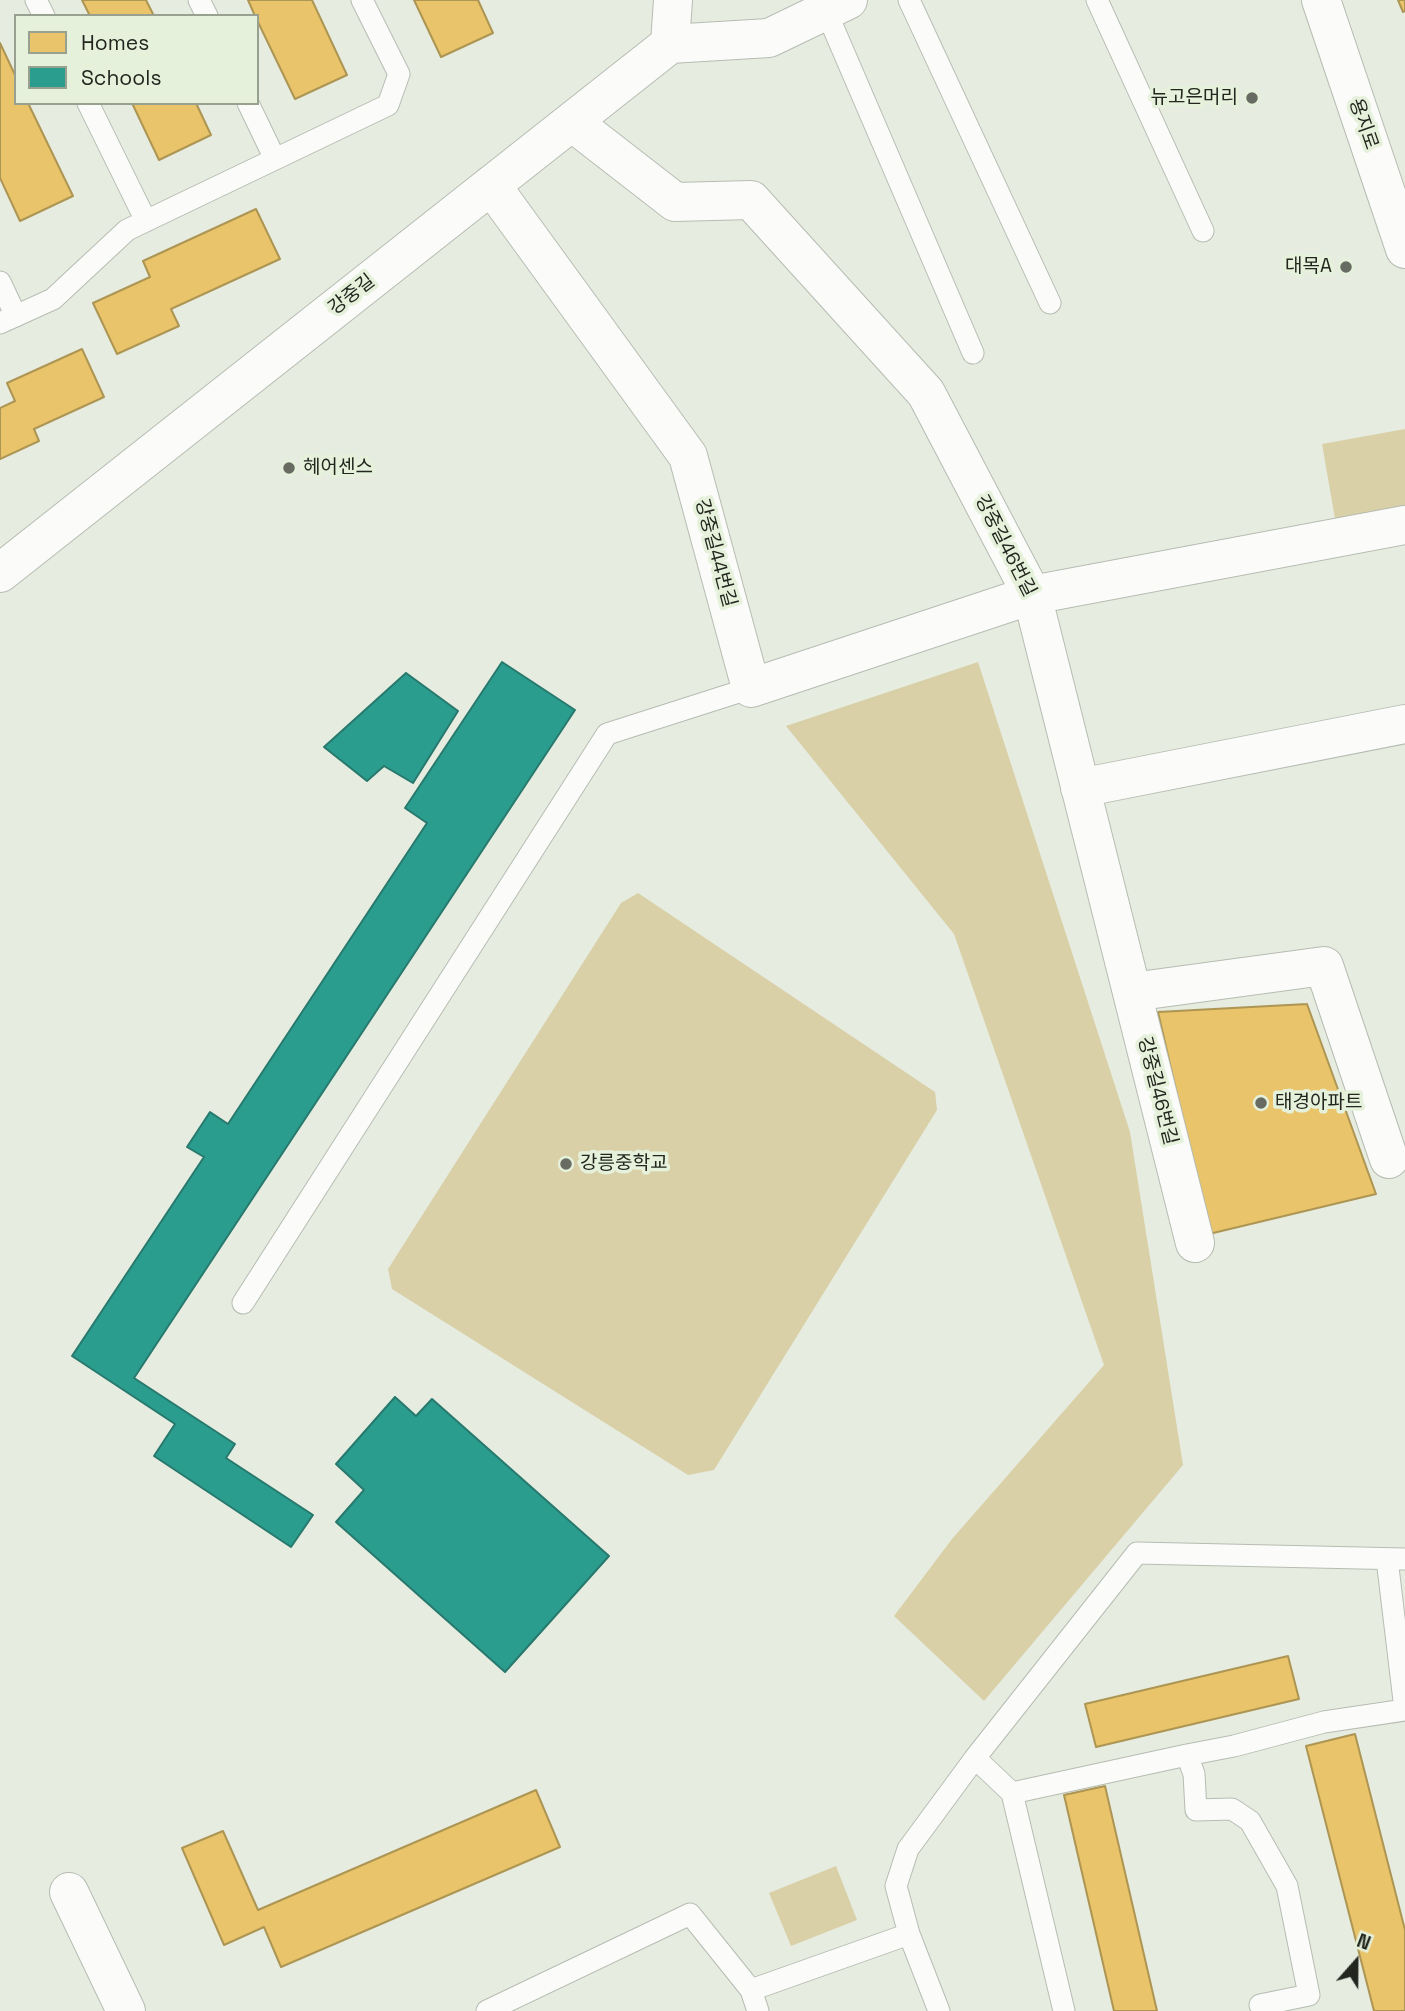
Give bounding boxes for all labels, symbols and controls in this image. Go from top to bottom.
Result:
legend [14,14,259,105]
text: Homes [81,29,149,56]
text: Schools [81,64,161,91]
place label: 뉴고은머리 [1151,87,1238,109]
marker: 뉴고은머리 [1244,90,1260,106]
street label: 용지로 [1344,95,1382,153]
place label: 대목A [1285,256,1332,278]
marker: 대목A [1338,259,1354,275]
street label: 강중길 [324,270,380,320]
place label: 헤어센스 [303,457,373,479]
marker: 헤어센스 [281,460,297,476]
street label: 강중길46번길 [970,491,1040,601]
street label: 강중길44번길 [690,496,740,610]
street label: 강중길46번길 [1133,1034,1181,1148]
place label: 태경아파트 [1275,1092,1362,1114]
marker: 태경아파트 [1253,1095,1269,1111]
place label: 강릉중학교 [580,1153,667,1175]
marker: 강릉중학교 [558,1156,574,1172]
north arrow [1321,1927,1391,1997]
text: N [1353,1928,1374,1956]

